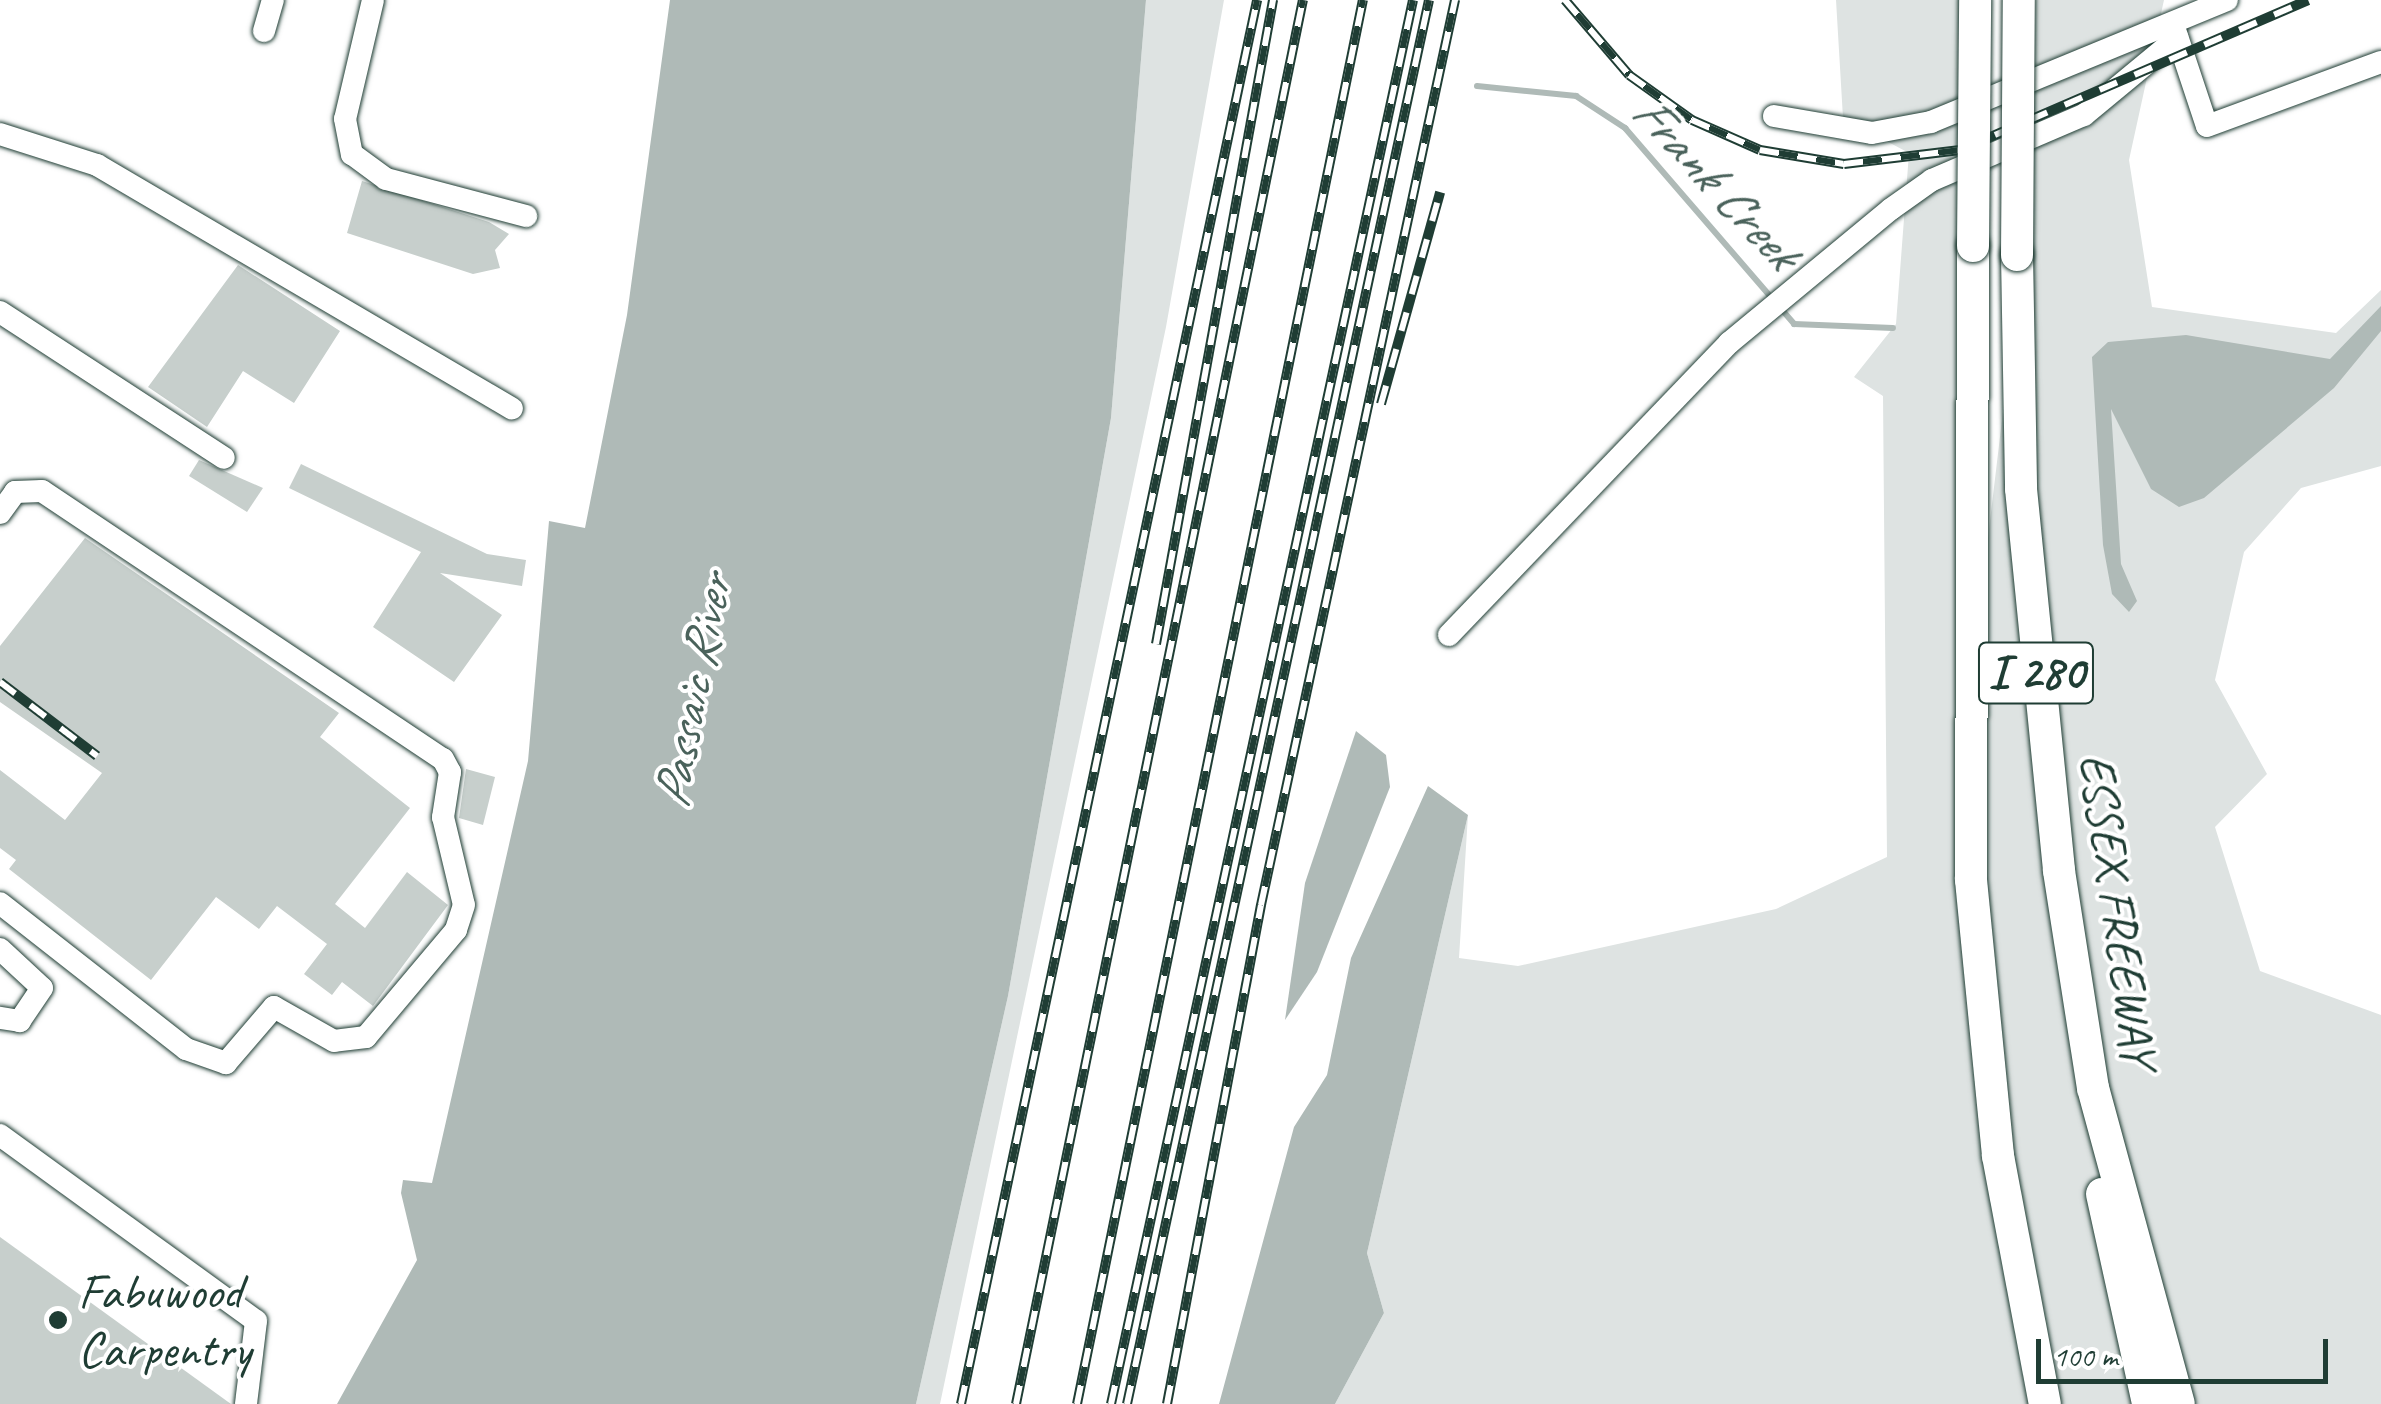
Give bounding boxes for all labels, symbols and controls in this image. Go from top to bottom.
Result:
water label: Frank Creek [1619,82,1811,282]
water label: Passaic River [640,571,746,813]
road number: I 280 [1976,630,2096,716]
street label: ESSEX FREEWAY [2066,751,2170,1069]
place label: Fabuwood Carpentry [78,1261,251,1378]
marker: Fabuwood Carpentry [47,1309,69,1331]
scale bar [2041,1319,2334,1381]
text: 100 m [2053,1337,2118,1375]

